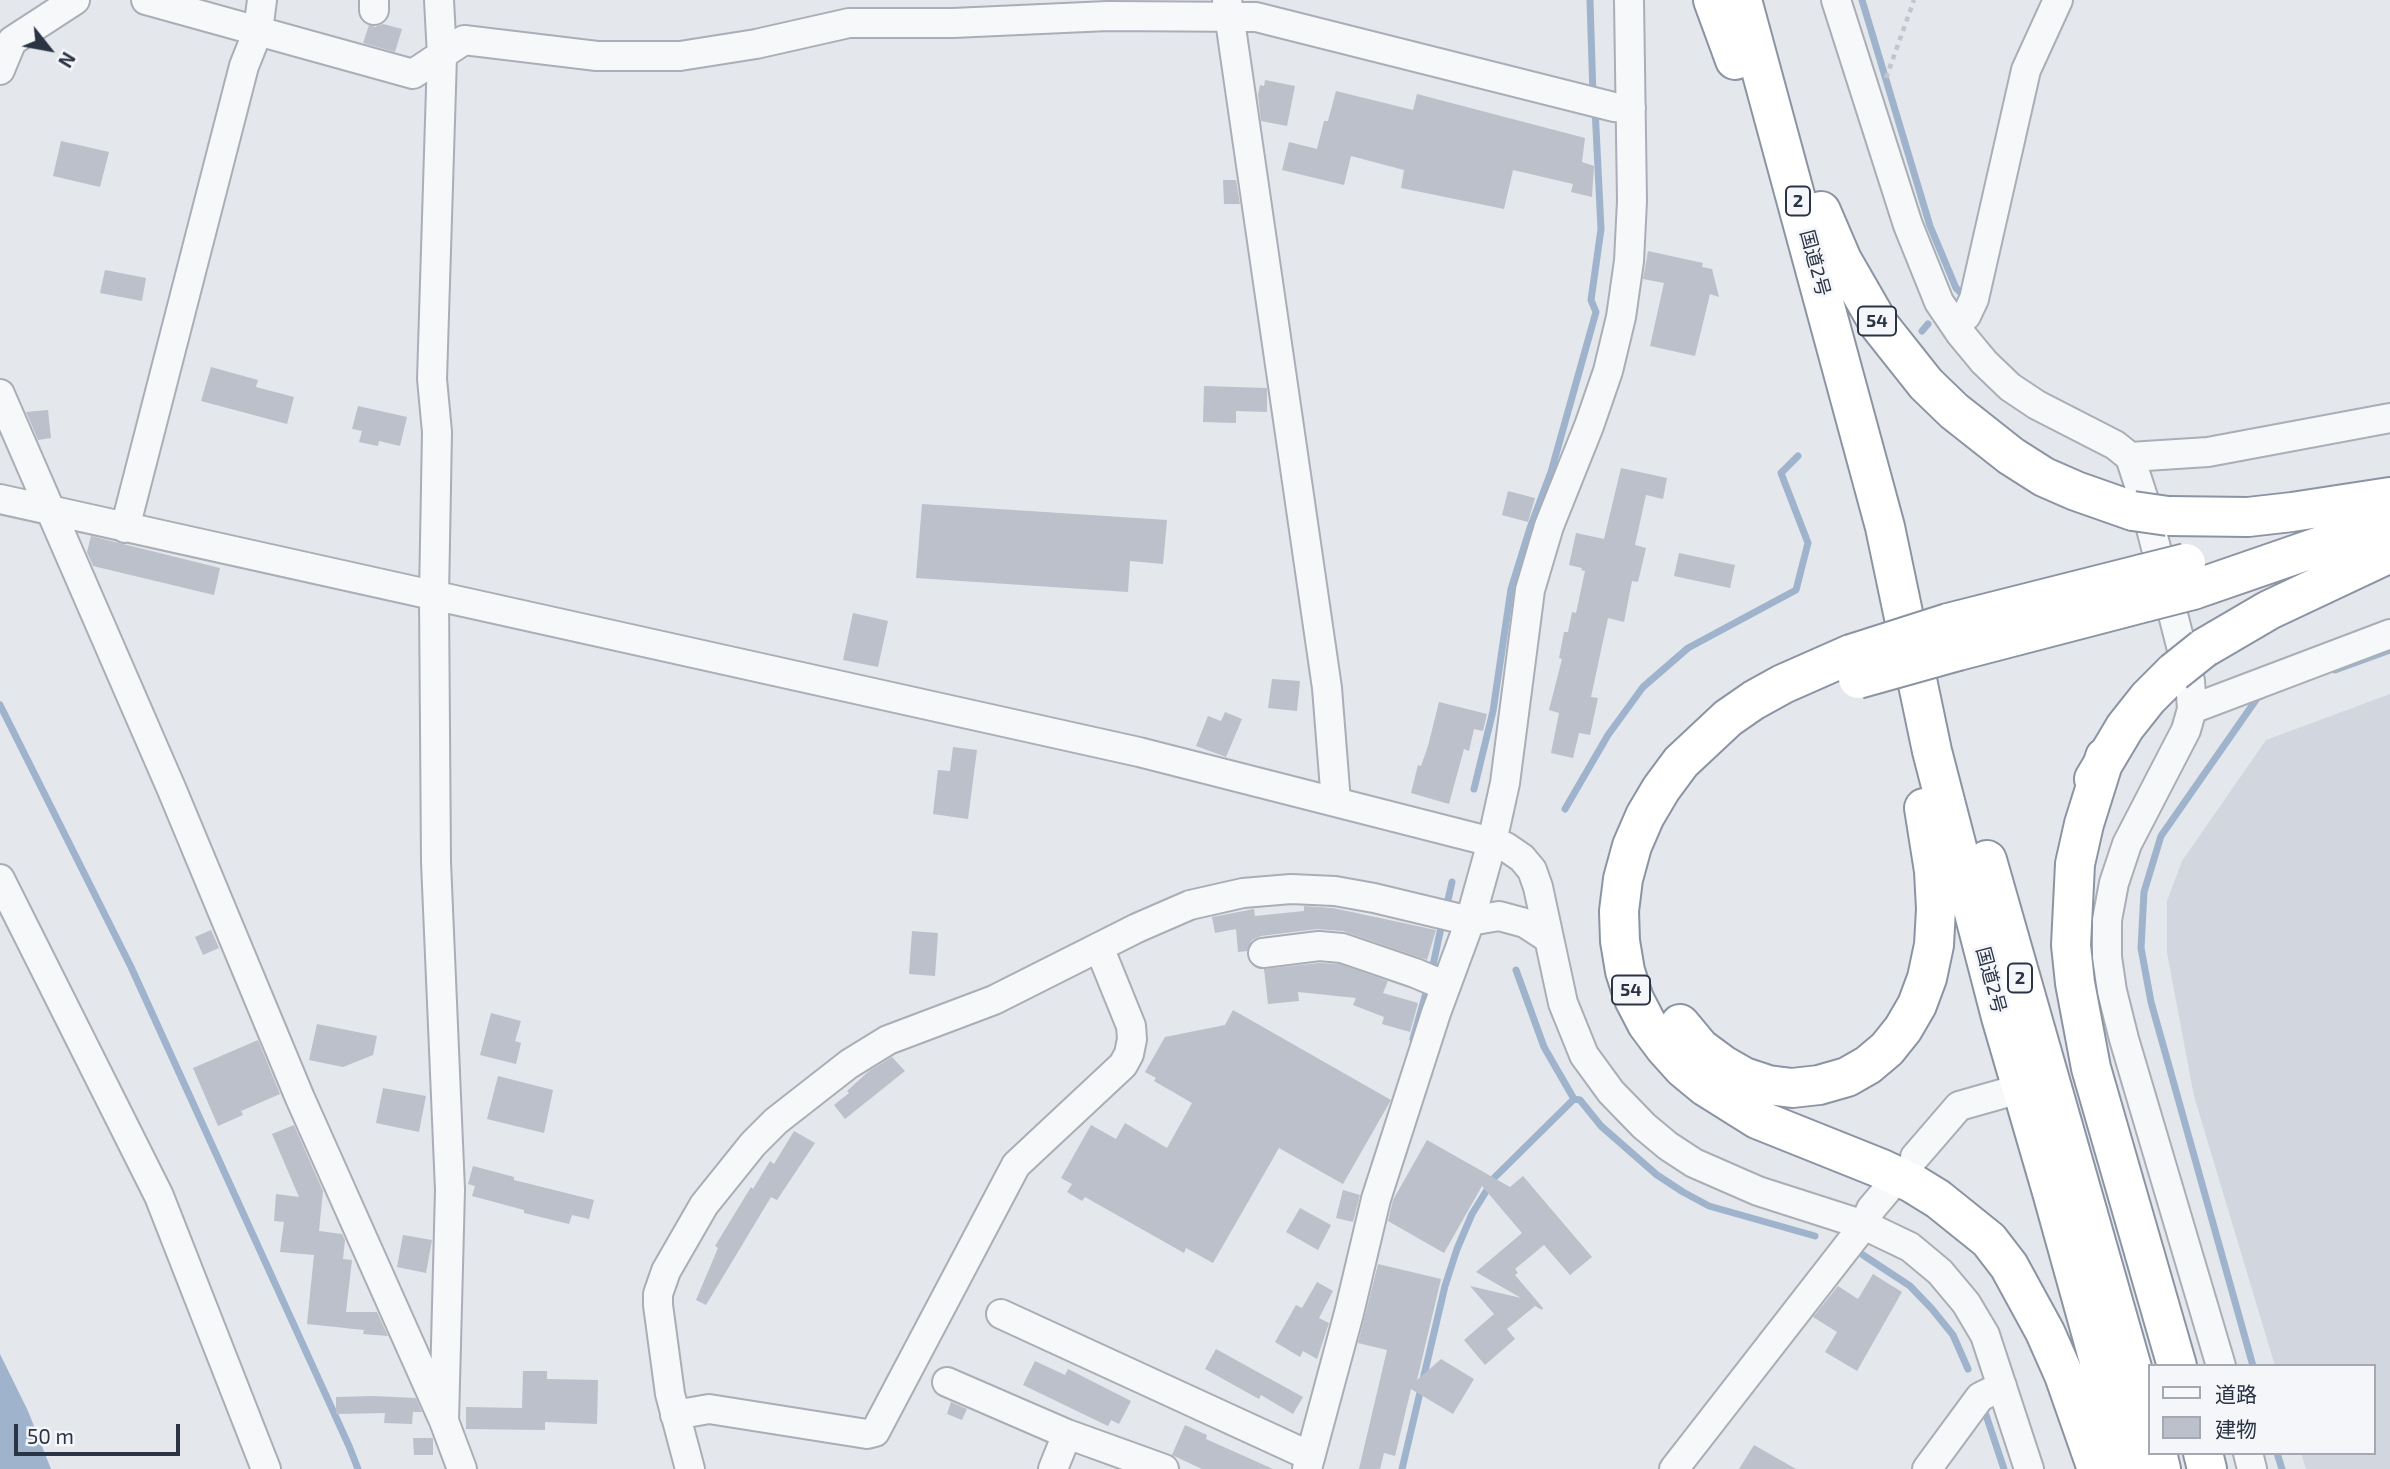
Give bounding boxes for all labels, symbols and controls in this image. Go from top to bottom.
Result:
north arrow [14,14,84,84]
text: N [54,48,81,72]
road number: 2 [1786,186,1810,216]
street label: 国道2号 [1795,227,1835,299]
road number: 54 [1858,306,1896,335]
street label: 国道2号 [1971,944,2011,1016]
road number: 2 [2008,964,2032,993]
road number: 54 [1612,975,1650,1004]
legend [2148,1364,2376,1455]
text: 道路 [2215,1381,2257,1406]
scale bar [18,1410,184,1454]
text: 建物 [2215,1416,2257,1441]
text: 50 m [27,1423,74,1448]

